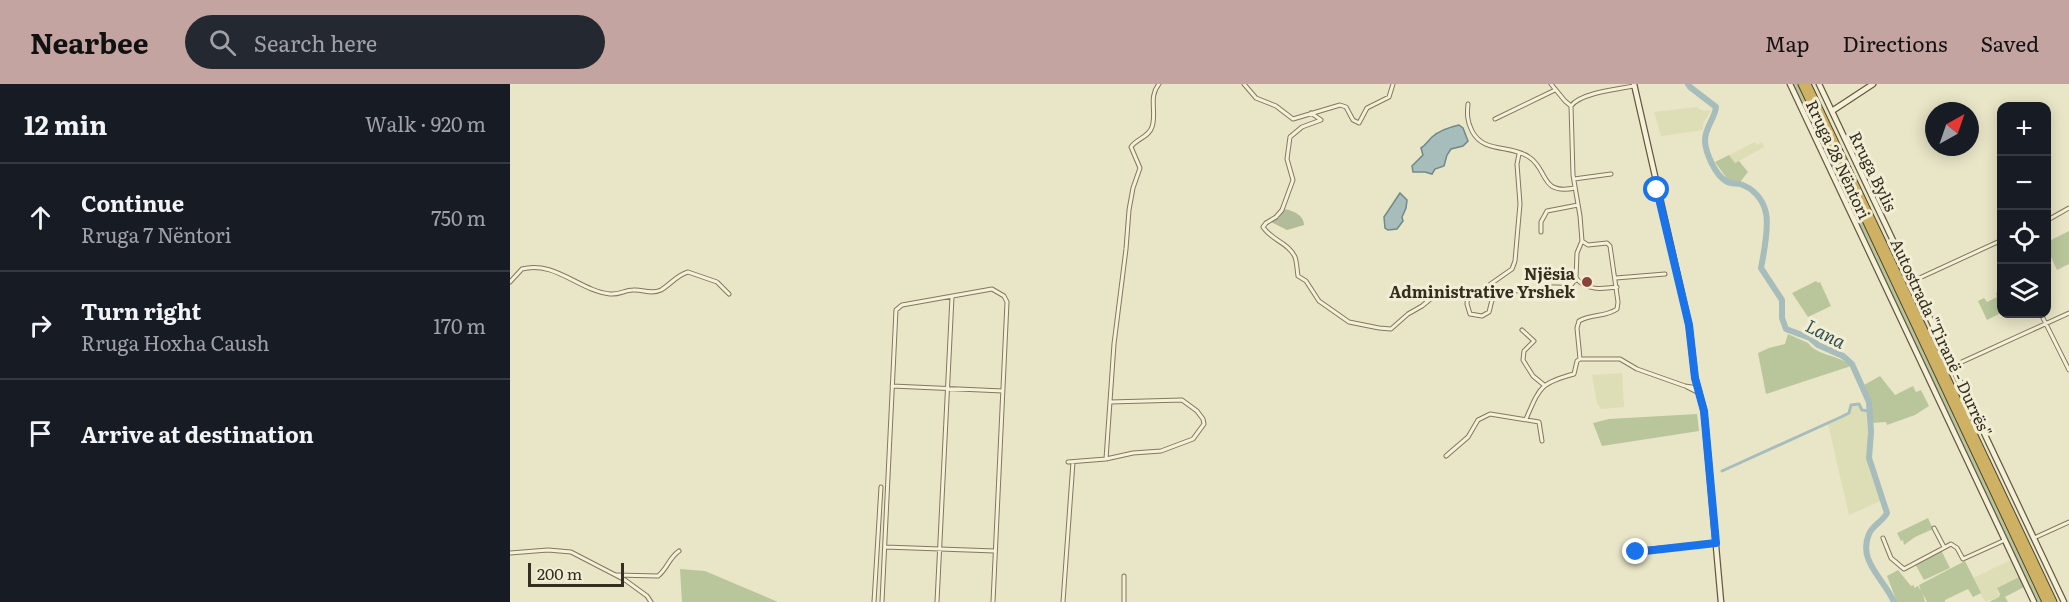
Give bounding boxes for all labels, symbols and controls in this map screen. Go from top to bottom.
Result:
search box [185,15,605,69]
text: Nearbee [30,21,149,63]
icon: search [206,26,239,59]
text: Search here [254,26,377,59]
text: Map [1765,27,1810,58]
text: Directions [1843,27,1948,58]
text: Saved [1981,27,2039,58]
street label: Rruga 28 Nëntori [1801,95,1877,223]
north arrow [1925,102,1979,156]
map controls [1997,102,2051,318]
button: + [1997,102,2051,156]
text: 12 min [24,104,107,143]
text: Walk · 920 m [365,108,486,138]
street label: Rruga Bylis [1844,127,1904,215]
button: − [1997,156,2051,210]
route start [1643,176,1669,202]
text: Continue [81,186,184,219]
icon: ahead [24,201,57,234]
text: 750 m [431,202,486,232]
button: locate [1997,210,2051,264]
text: Rruga 7 Nëntori [81,219,231,249]
street label: Autostrada "Tiranë - Durrës" [1885,234,1999,440]
place label: Njësia Administrative Yrshek [1389,261,1576,303]
button: layers [1997,264,2051,318]
marker: Njësia Administrative Yrshek [1580,275,1594,289]
text: Turn right [81,294,201,327]
icon: right [24,309,57,342]
text: 170 m [433,310,486,340]
water label: Lana [1801,311,1851,355]
text: Rruga Hoxha Caush [81,327,269,357]
icon: arrive [24,417,57,450]
text: Arrive at destination [81,417,314,450]
route end [1622,538,1648,564]
scale bar [528,560,624,588]
text: 200 m [537,561,582,585]

